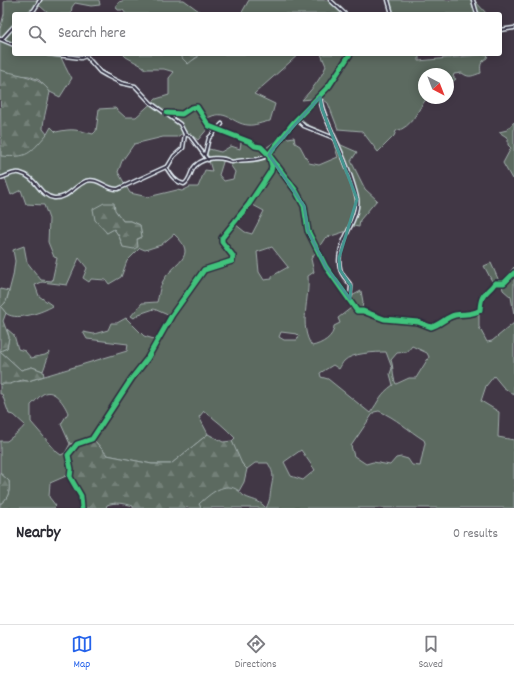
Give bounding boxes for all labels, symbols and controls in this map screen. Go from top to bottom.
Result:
search box [12,12,502,56]
icon: search [26,23,48,45]
text: Search here [58,23,126,45]
north arrow [418,68,454,104]
text: Nearby [16,522,60,546]
text: 0 results [453,525,498,544]
tab: Map [71,633,93,673]
tab: Directions [235,633,277,673]
tab: Saved [418,633,443,673]

